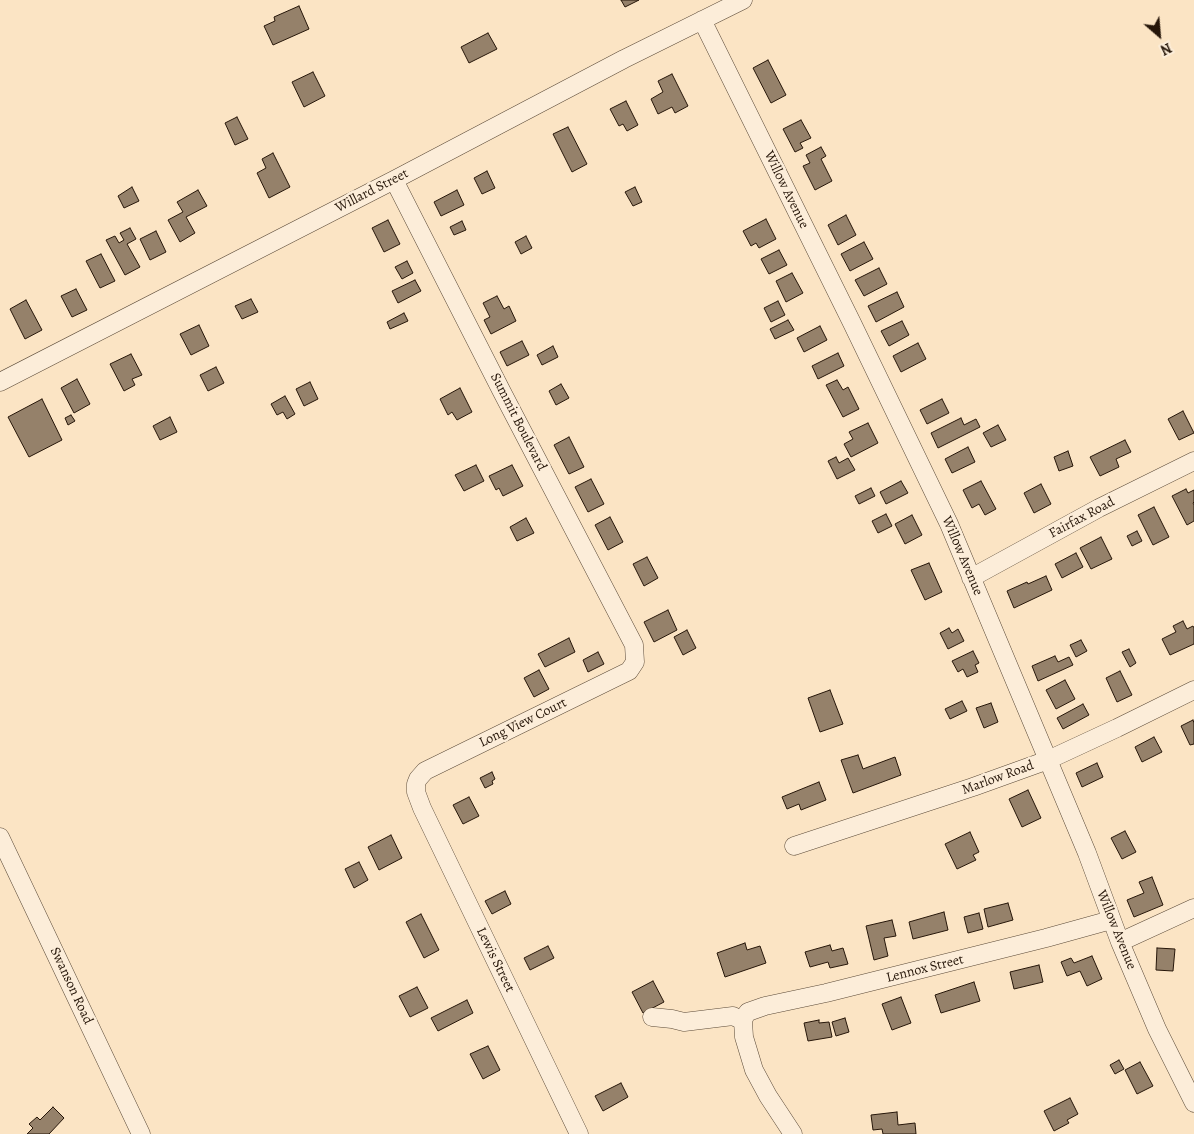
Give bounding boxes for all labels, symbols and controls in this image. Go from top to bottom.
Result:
north arrow [1134,10,1184,60]
text: N [1157,38,1175,60]
street label: Willow Avenue [760,148,812,232]
street label: Willard Street [333,165,411,217]
street label: Summit Boulevard [486,370,550,474]
street label: Fairfax Road [1046,494,1118,542]
street label: Willow Avenue [938,514,986,598]
street label: Long View Court [476,695,570,751]
street label: Marlow Road [960,757,1036,799]
street label: Willow Avenue [1092,888,1140,972]
street label: Lewis Street [472,925,518,995]
street label: Swanson Road [46,945,96,1027]
street label: Lennox Street [885,951,965,987]

